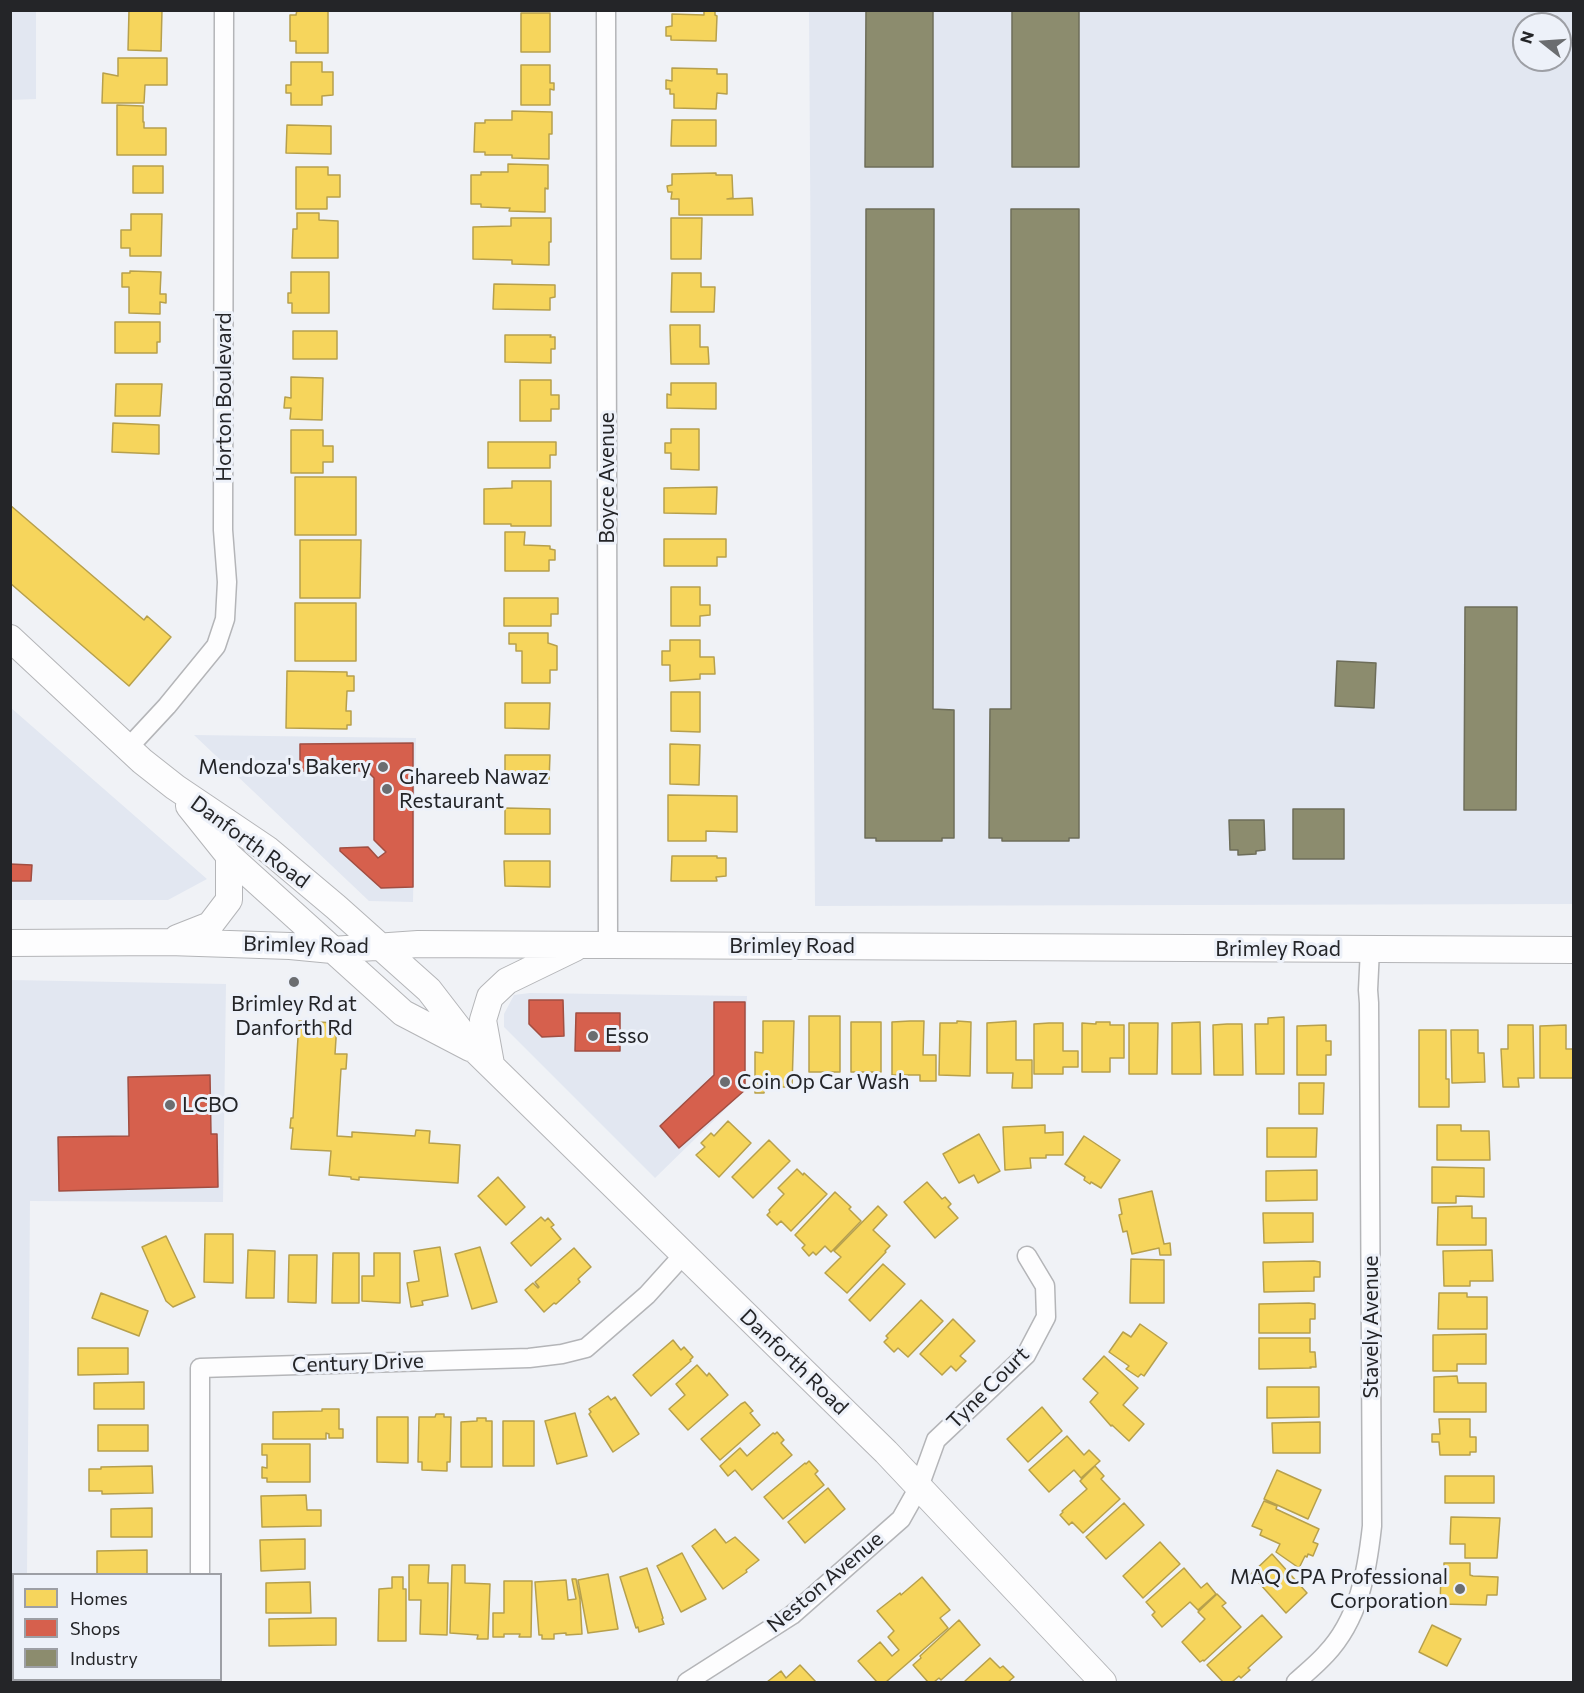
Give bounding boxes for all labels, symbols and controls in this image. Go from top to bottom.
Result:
north arrow [1512,12,1572,72]
text: N [1515,29,1537,46]
street label: Horton Boulevard [211,312,237,482]
street label: Boyce Avenue [594,412,620,544]
place label: Mendoza's Bakery [198,754,371,780]
marker: Mendoza's Bakery [376,760,390,774]
place label: Ghareeb Nawaz Restaurant [399,764,549,814]
marker: Ghareeb Nawaz Restaurant [380,782,394,796]
street label: Danforth Road [186,790,314,894]
street label: Brimley Road [243,931,369,959]
street label: Brimley Road [729,933,855,959]
street label: Brimley Road [1215,936,1341,962]
marker: Brimley Rd at Danforth Rd [287,975,301,989]
place label: Brimley Rd at Danforth Rd [231,991,357,1041]
place label: Esso [605,1023,649,1049]
marker: Esso [586,1029,600,1043]
place label: Coin Op Car Wash [737,1069,910,1095]
marker: Coin Op Car Wash [718,1075,732,1089]
place label: LCBO [182,1092,239,1118]
marker: LCBO [163,1098,177,1112]
street label: Stavely Avenue [1358,1255,1384,1399]
street label: Danforth Road [735,1304,853,1420]
street label: Tyne Court [942,1342,1034,1434]
street label: Century Drive [292,1348,424,1378]
street label: Neston Avenue [762,1526,888,1638]
place label: MAQ CPA Professional Corporation [1230,1564,1448,1614]
legend [12,1573,222,1681]
marker: MAQ CPA Professional Corporation [1453,1582,1467,1596]
text: Homes [70,1587,128,1609]
text: Shops [70,1617,120,1639]
text: Industry [70,1647,138,1669]

